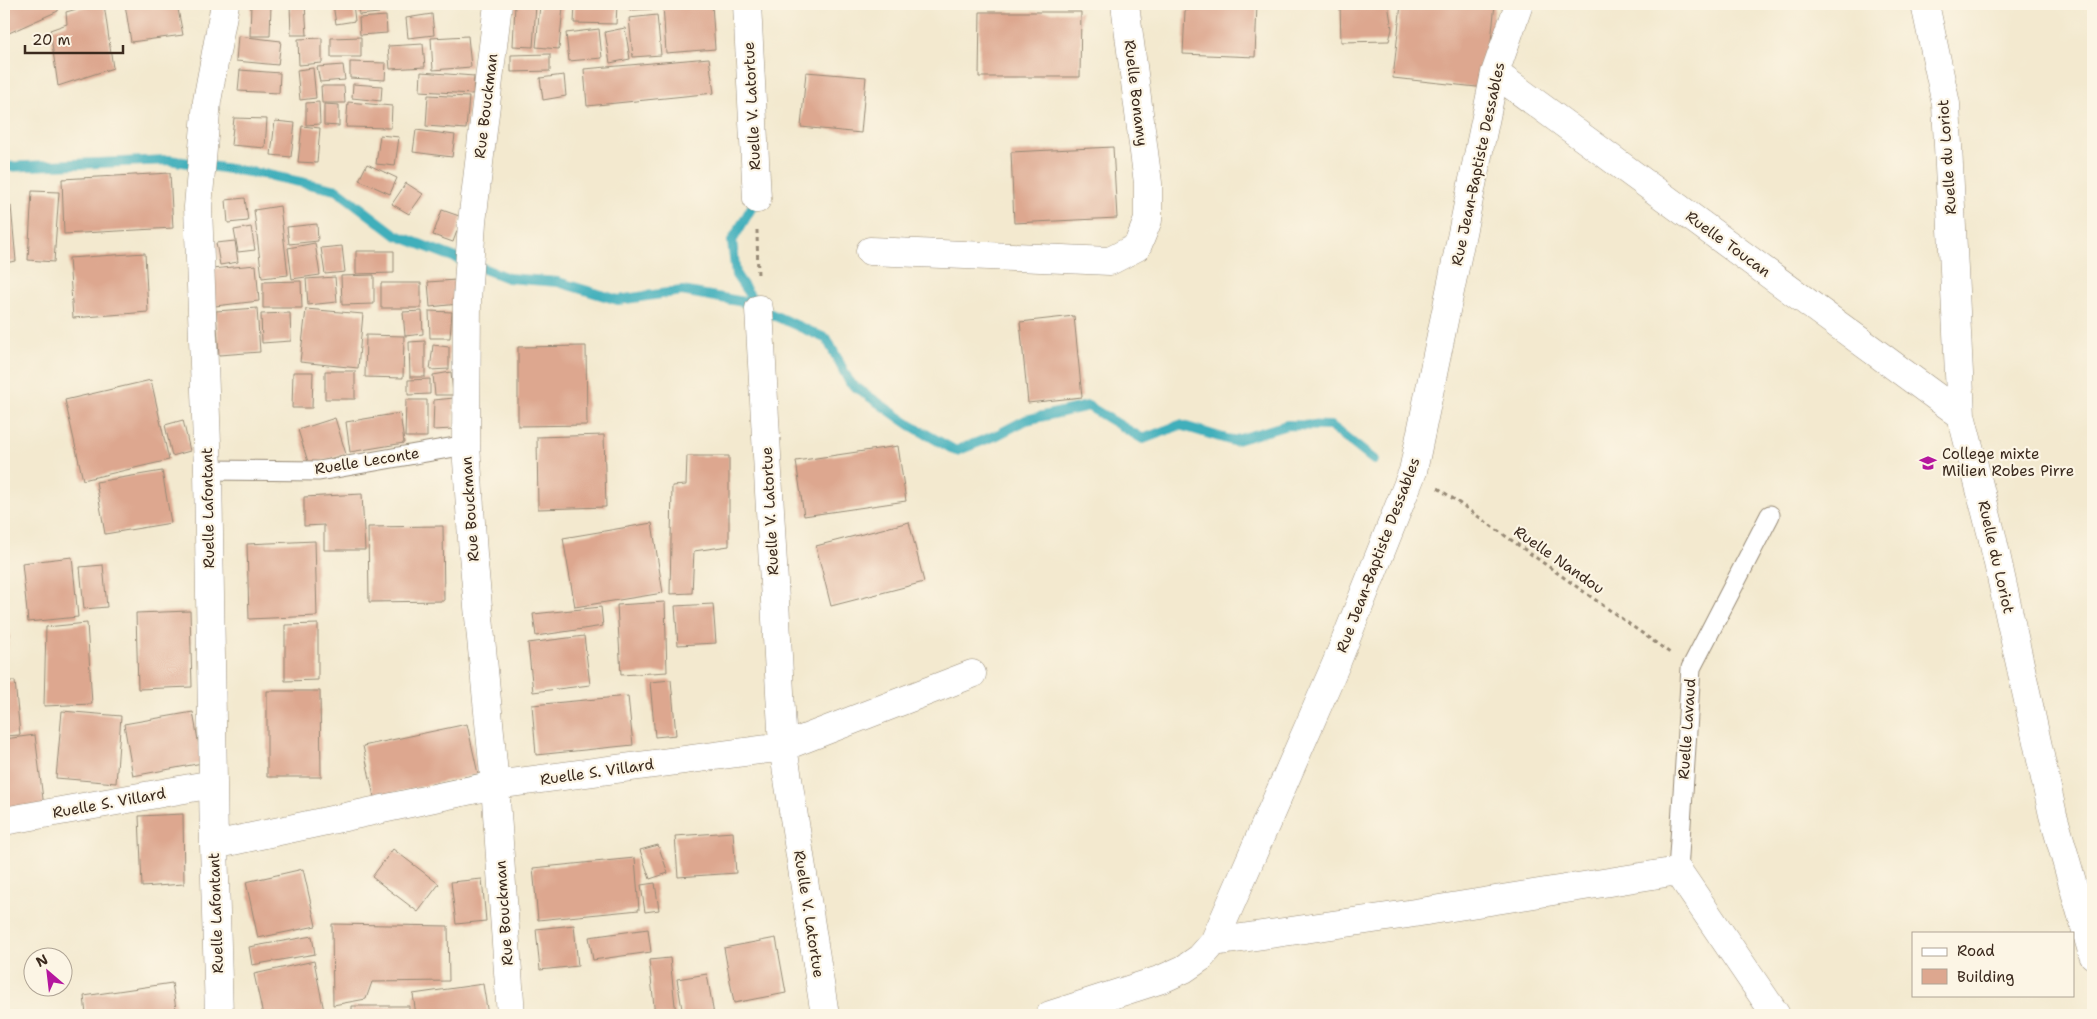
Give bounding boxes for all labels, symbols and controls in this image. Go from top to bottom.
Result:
scale bar [25,22,122,54]
text: 20 m [32,30,71,50]
street label: Ruelle Bonamy [1120,39,1152,147]
street label: Ruelle V. Latortue [739,41,765,171]
street label: Rue Bouckman [470,52,502,160]
street label: Rue Jean-Baptiste Dessables [1447,60,1509,268]
street label: Ruelle du Loriot [1933,99,1961,215]
street label: Ruelle Toucan [1682,206,1774,282]
street label: Ruelle Leconte [313,443,421,479]
place label: College mixte Milien Robes Pirre [1942,444,2074,481]
street label: Ruelle V. Latortue [757,446,783,576]
street label: Ruelle Lafontant [197,447,219,569]
school or university icon: College mixte Milien Robes Pirre [1918,453,1938,473]
street label: Rue Jean-Baptiste Dessables [1331,454,1425,656]
street label: Rue Bouckman [456,456,484,562]
street label: Ruelle du Loriot [1973,499,2019,615]
street label: Ruelle Nandou [1510,521,1608,599]
street label: Ruelle Lavaud [1673,677,1701,780]
street label: Ruelle S. Villard [539,754,656,790]
street label: Ruelle S. Villard [51,783,168,823]
street label: Ruelle V. Latortue [789,849,829,979]
street label: Ruelle Lafontant [204,852,228,974]
street label: Rue Bouckman [490,860,518,966]
legend [1912,932,2074,996]
text: Road [1957,941,1995,961]
north arrow [22,946,72,996]
text: N [33,950,51,971]
text: Building [1957,967,2014,987]

